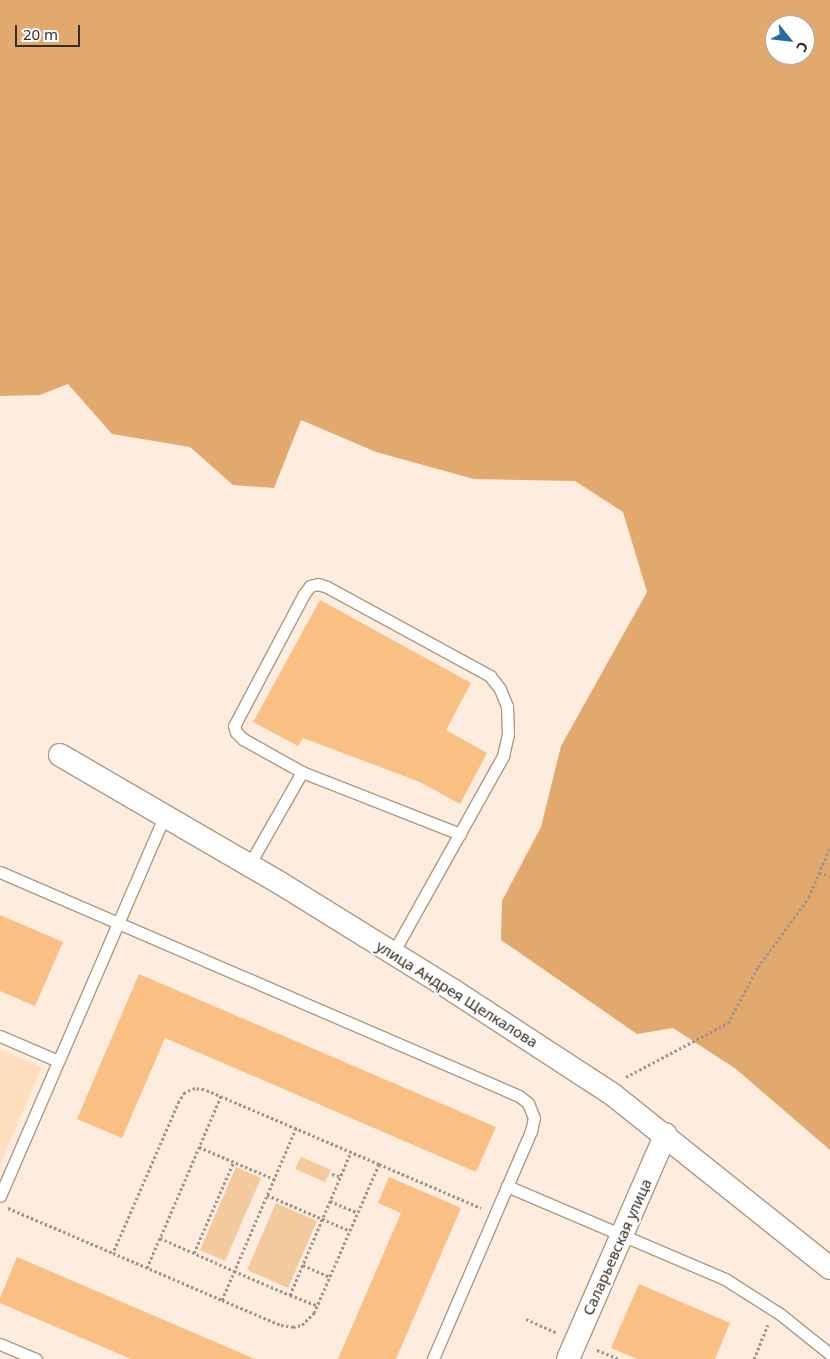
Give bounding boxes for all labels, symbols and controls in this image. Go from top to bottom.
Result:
scale bar [18,15,82,47]
north arrow [765,15,815,65]
text: 20 m [23,24,58,44]
text: С [792,38,813,56]
street label: улица Андрея Щелкалова [373,937,541,1051]
street label: Саларьевская улица [579,1176,655,1318]

